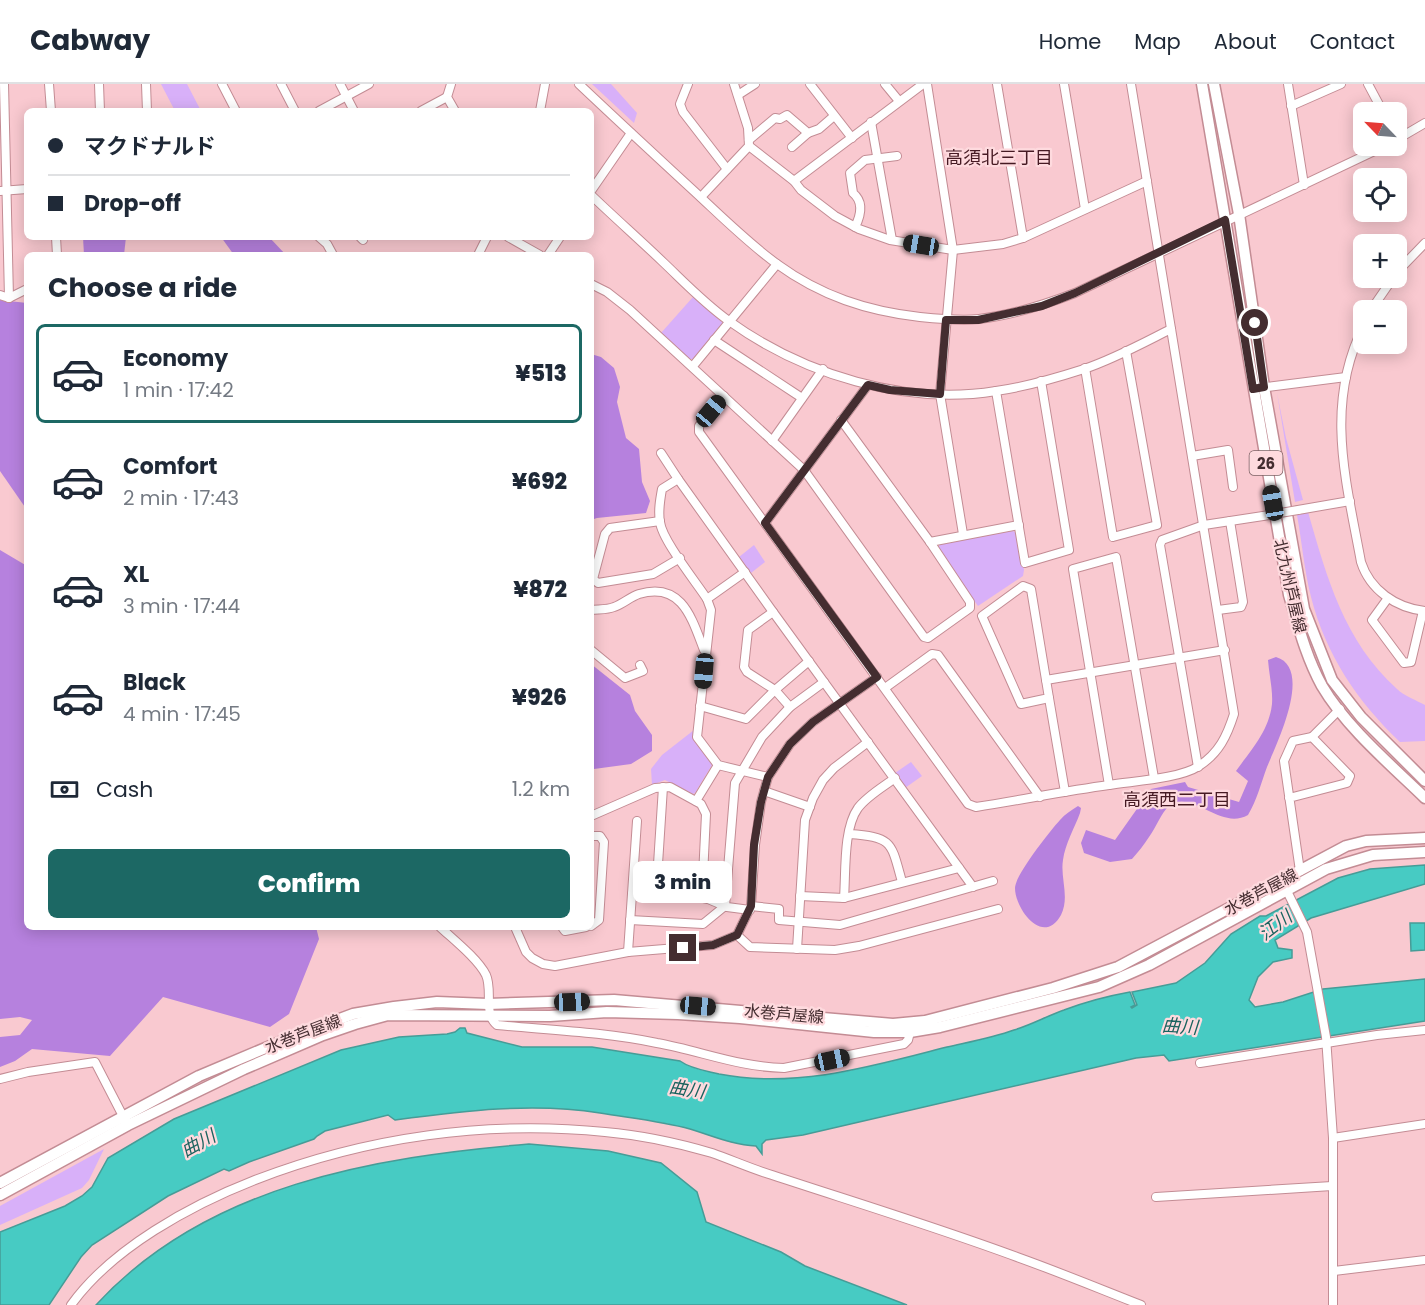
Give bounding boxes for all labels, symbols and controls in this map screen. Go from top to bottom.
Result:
text: Cabway [30,21,150,60]
text: Home [1039,27,1101,56]
text: Map [1134,27,1181,56]
text: About [1214,27,1277,56]
text: Contact [1310,27,1395,56]
north arrow [1353,102,1407,156]
map controls [1353,102,1407,354]
text: マクドナルド [84,131,216,162]
district label: 高須北三丁目 [945,145,1053,170]
button: locate [1353,168,1407,222]
text: Drop-off [84,188,181,219]
car [902,233,940,257]
button: + [1353,234,1407,288]
text: Choose a ride [48,269,237,306]
button: − [1353,300,1407,354]
route start [1241,309,1268,336]
text: Economy [123,343,228,374]
icon: car [51,347,105,401]
text: ¥513 [515,358,567,389]
text: 1 min · 17:42 [123,376,234,404]
car [693,391,729,431]
text: Comfort [123,451,217,482]
road number: 26 [1250,451,1282,475]
icon: car [51,455,105,509]
text: ¥692 [512,466,567,497]
text: 2 min · 17:43 [123,484,239,512]
car [1261,484,1285,522]
street label: 北九州芦屋線 [1268,537,1312,635]
text: XL [123,559,149,590]
icon: car [51,563,105,617]
text: ¥872 [513,574,567,605]
text: 3 min · 17:44 [123,592,240,620]
car [693,652,715,690]
text: Black [123,667,186,698]
icon: car [51,671,105,725]
text: ¥926 [512,682,567,713]
text: 4 min · 17:45 [123,700,241,728]
icon: cash [48,773,81,806]
text: Cash [96,774,153,805]
text: 1.2 km [512,775,570,803]
district label: 高須西二丁目 [1123,787,1231,812]
button: Confirm [48,849,570,918]
callout: 3 min [634,861,732,903]
street label: 水巻芦屋線 [1220,863,1302,921]
text: 3 min [654,868,711,896]
water label: 江川 [1253,903,1298,946]
route end [669,934,696,961]
car [554,992,590,1012]
car [679,995,717,1017]
street label: 水巻芦屋線 [743,999,825,1029]
street label: 水巻芦屋線 [262,1009,344,1059]
water label: 曲川 [1161,1012,1201,1040]
car [813,1047,851,1073]
water label: 曲川 [667,1074,709,1104]
water label: 曲川 [176,1122,222,1163]

